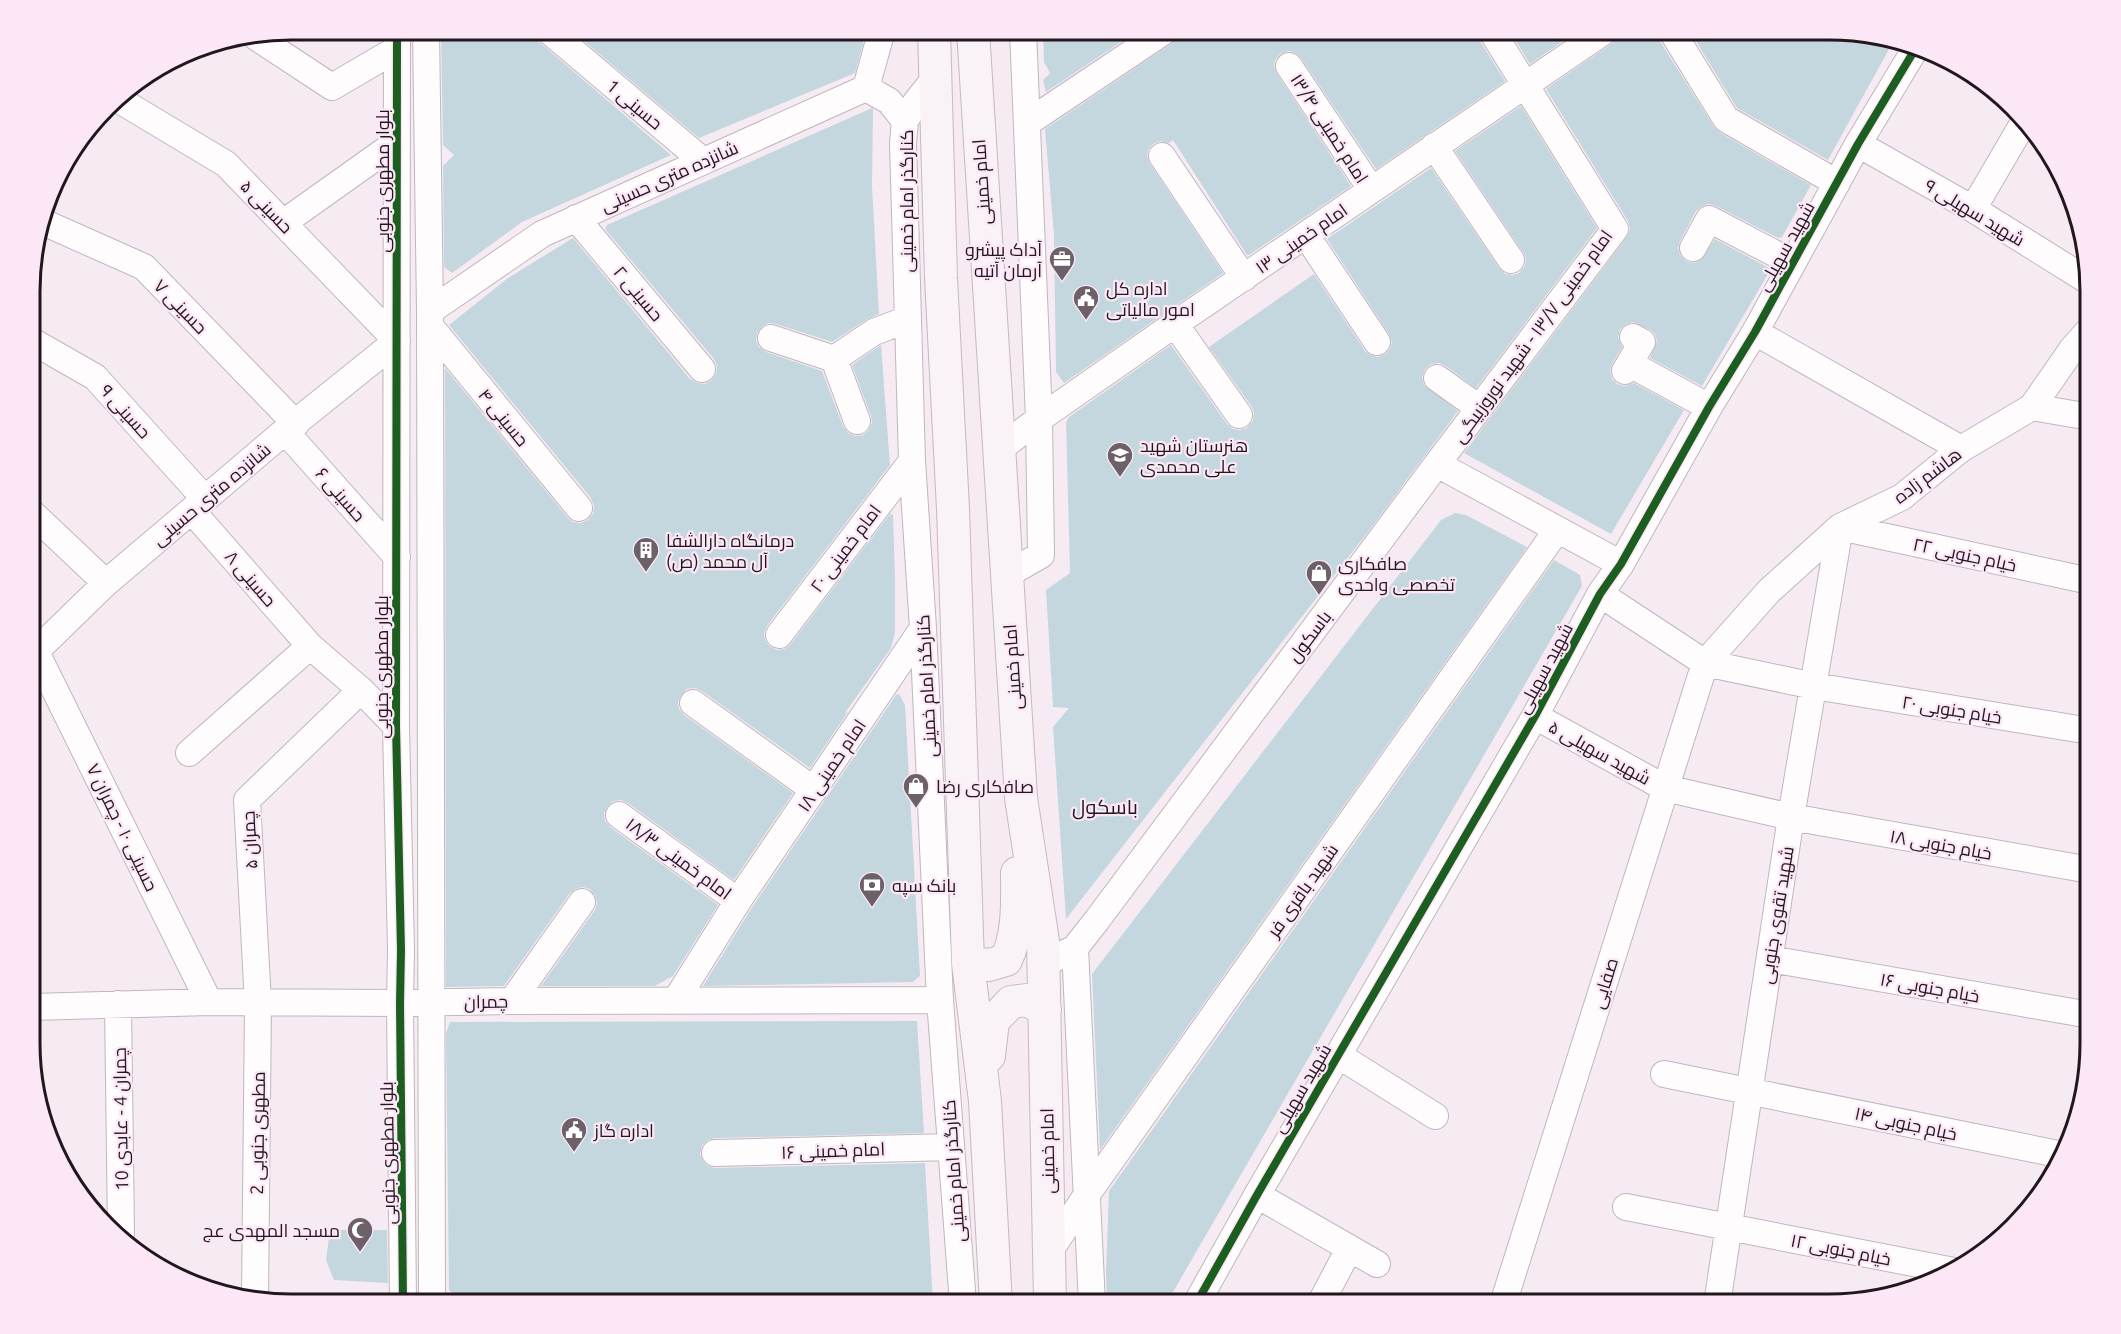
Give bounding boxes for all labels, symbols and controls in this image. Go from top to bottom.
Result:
street label: امام خمینی ۱۳/۴ [1285,70,1373,188]
street label: حسینی 1 [602,75,667,134]
street label: بلوار مطهری جنوبی [372,109,394,253]
street label: کنارگذر امام خمینی [896,130,919,272]
street label: شانزده متری حسینی [597,137,742,217]
street label: امام خمینی [968,138,997,225]
street label: شهید سهیلی ۹ [1920,174,2028,251]
street label: حسینی ۵ [235,175,297,238]
street label: شهید سهیلی [1752,198,1820,295]
street label: امام خمینی ۱۳ [1251,199,1353,280]
street label: امام خمینی ۱۳/۷ - شهید نوروزبیگی [1448,226,1618,448]
place label: آداک پیشرو آرمان آتیه [965,239,1042,282]
office icon: آداک پیشرو آرمان آتیه [1047,244,1077,282]
street label: حسینی ۲ [609,261,668,326]
street label: حسینی ۷ [149,275,212,339]
place label: اداره کل امور مالیاتی [1106,278,1195,321]
public building icon: اداره کل امور مالیاتی [1071,283,1101,321]
street label: حسینی ۹ [95,380,155,443]
street label: حسینی ۴ [473,384,533,451]
place label: هنرستان شهید علی محمدی [1140,435,1248,478]
street label: شانزده متری حسینی [148,439,275,551]
school or university icon: هنرستان شهید علی محمدی [1105,440,1135,478]
street label: هاشم زاده [1889,443,1966,509]
street label: حسینی ۶ [311,463,370,526]
street label: امام خمینی ۲۰ [806,501,887,597]
place label: درمانگاه دارالشفا آل محمد (ص) [666,530,794,573]
street label: خیام جنوبی ۲۲ [1911,533,2019,578]
building icon: درمانگاه دارالشفا آل محمد (ص) [631,535,661,573]
street label: حسینی ۸ [220,546,281,611]
place label: صافکاری تخصصی واحدی [1338,553,1455,596]
shop icon: صافکاری تخصصی واحدی [1304,558,1334,596]
street label: بلوار مطهری جنوبی [371,595,393,739]
street label: باسکول [1283,606,1336,667]
street label: کنارگذر امام خمینی [912,614,943,758]
street label: شهید سهیلی [1512,619,1578,717]
street label: امام خمینی [999,623,1028,710]
street label: خیام جنوبی ۲۰ [1900,691,2003,730]
street label: امام خمینی ۱۸ [793,715,872,816]
street label: شهید سهیلی ۵ [1545,716,1654,790]
street label: حسينی ۱۰ - چمران ۷ [81,760,163,895]
shop icon: صافکاری رضا [901,771,931,809]
place label: صافکاری رضا [936,776,1034,798]
district label: باسکول [1072,795,1138,820]
street label: چمران ۵ [237,810,264,870]
street label: امام خمینی ۱۸/۳ [621,813,736,905]
street label: خیام جنوبی ۱۸ [1888,825,1994,866]
street label: شهید باقری فر [1262,840,1343,942]
street label: شهید تقوی جنوبی [1755,845,1799,986]
bank icon: بانک سپه [857,870,887,908]
place label: بانک سپه [892,875,956,897]
street label: صفایی [1587,955,1623,1012]
street label: خیام جنوبی ۱۶ [1878,968,1981,1009]
street label: چمران [464,991,508,1014]
street label: شهید سهیلی [1268,1040,1336,1137]
street label: چمران 4 - عابدی 10 [109,1047,134,1191]
street label: مطهری جنوبی 2 [246,1071,270,1195]
street label: بلوار مطهری جنوبی [376,1081,400,1225]
street label: کنارگذر امام خمینی [938,1099,971,1243]
street label: خیام جنوبی ۱۴ [1852,1102,1959,1147]
street label: امام خمینی [1036,1108,1061,1194]
public building icon: اداره گاز [559,1115,589,1153]
place label: اداره گاز [593,1120,654,1142]
street label: امام خمینی ۱۶ [781,1138,885,1165]
mosque icon: مسجد المهدی عج [345,1215,375,1253]
place label: مسجد المهدی عج [203,1220,340,1243]
street label: خیام جنوبی ۱۲ [1789,1229,1893,1271]

